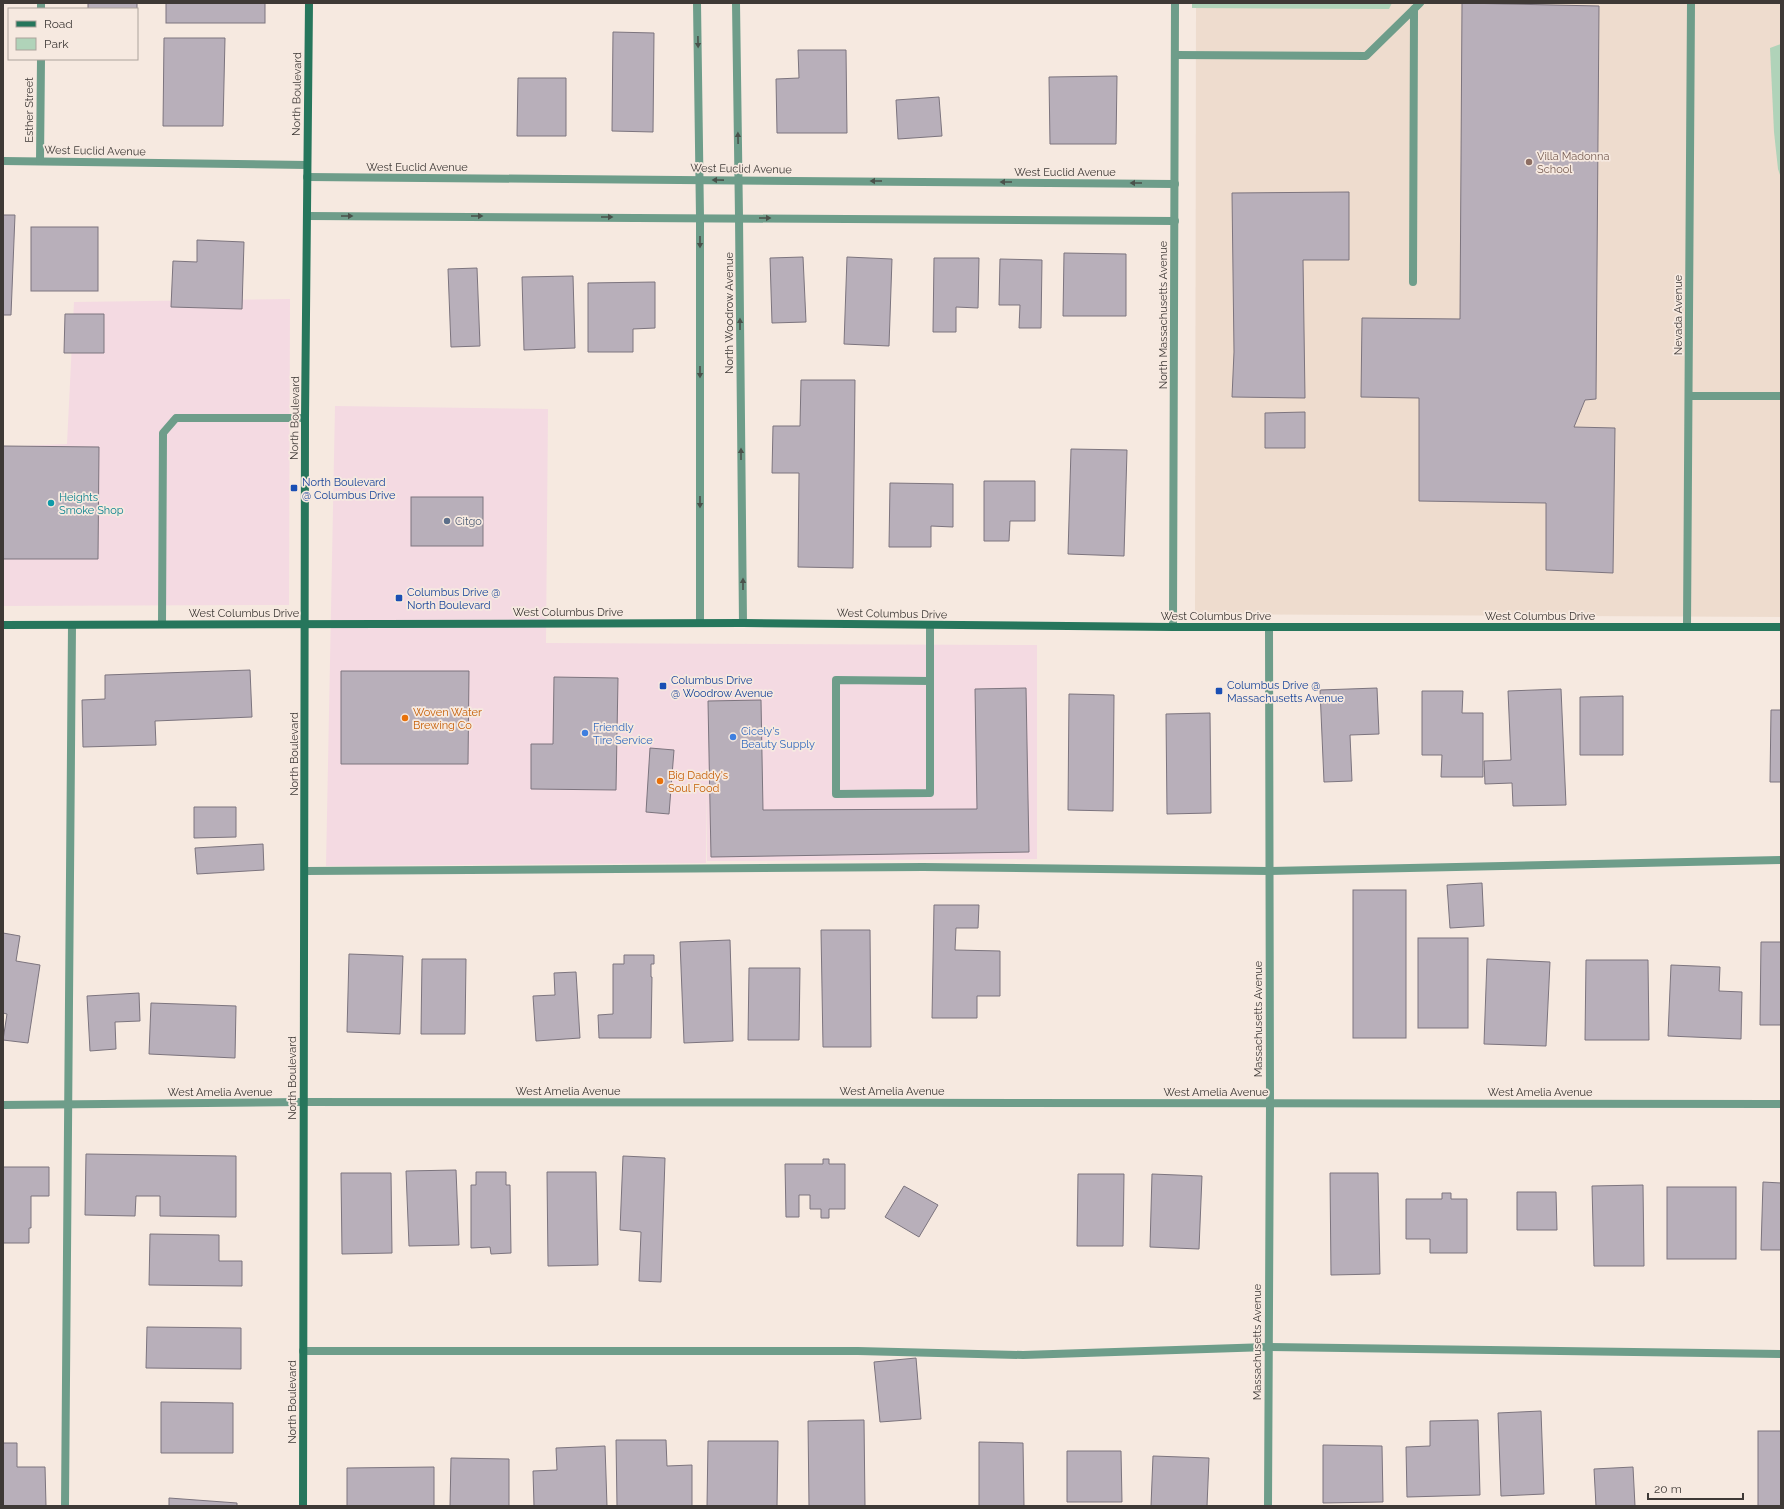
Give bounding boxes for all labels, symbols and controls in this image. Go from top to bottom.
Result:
legend [8,8,138,60]
text: Road [44,17,73,31]
one-way arrow [695,36,701,49]
text: Park [44,37,69,51]
street label: North Boulevard [290,52,304,136]
street label: Esther Street [23,77,36,143]
one-way arrow [735,131,741,144]
street label: West Euclid Avenue [44,144,146,158]
place label: Villa Madonna School [1537,150,1609,176]
marker: Villa Madonna School [1524,157,1534,167]
street label: West Euclid Avenue [366,161,468,174]
street label: West Euclid Avenue [690,162,792,176]
street label: West Euclid Avenue [1014,166,1116,179]
one-way arrow [711,177,724,183]
one-way arrow [869,178,882,184]
one-way arrow [999,179,1012,185]
one-way arrow [1129,180,1142,186]
one-way arrow [341,213,354,219]
one-way arrow [471,213,484,219]
one-way arrow [601,214,614,220]
one-way arrow [759,215,772,221]
one-way arrow [697,236,703,249]
street label: North Massachusetts Avenue [1157,240,1170,389]
street label: North Woodrow Avenue [723,252,736,374]
street label: Nevada Avenue [1672,274,1685,355]
one-way arrow [737,317,743,330]
one-way arrow [697,366,703,379]
street label: North Boulevard [288,376,302,460]
one-way arrow [738,447,744,460]
place label: North Boulevard @ Columbus Drive [302,476,396,502]
marker: North Boulevard @ Columbus Drive [289,483,299,493]
place label: Heights Smoke Shop [59,491,124,517]
one-way arrow [697,496,703,509]
marker: Heights Smoke Shop [46,498,56,508]
place label: Citgo [455,515,482,528]
marker: Citgo [442,516,452,526]
one-way arrow [739,578,746,590]
place label: Columbus Drive @ North Boulevard [407,586,500,612]
marker: Columbus Drive @ North Boulevard [394,593,404,603]
street label: West Columbus Drive [513,606,624,619]
street label: West Columbus Drive [189,607,300,620]
street label: West Columbus Drive [837,607,948,621]
street label: West Columbus Drive [1161,610,1272,623]
street label: West Columbus Drive [1485,610,1596,623]
place label: Columbus Drive @ Woodrow Avenue [671,674,774,700]
place label: Columbus Drive @ Massachusetts Avenue [1227,679,1344,705]
marker: Columbus Drive @ Woodrow Avenue [658,681,668,691]
marker: Columbus Drive @ Massachusetts Avenue [1214,686,1224,696]
place label: Woven Water Brewing Co [413,706,482,732]
street label: North Boulevard [288,712,301,796]
marker: Woven Water Brewing Co [400,713,410,723]
place label: Friendly Tire Service [593,721,653,747]
place label: Cicely's Beauty Supply [741,725,815,751]
marker: Friendly Tire Service [580,728,590,738]
marker: Cicely's Beauty Supply [728,732,738,742]
place label: Big Daddy's Soul Food [668,769,728,795]
marker: Big Daddy's Soul Food [655,776,665,786]
street label: Massachusetts Avenue [1252,960,1265,1077]
street label: North Boulevard [286,1036,299,1120]
street label: West Amelia Avenue [515,1085,621,1098]
street label: West Amelia Avenue [839,1085,945,1098]
street label: West Amelia Avenue [167,1086,273,1099]
street label: West Amelia Avenue [1163,1086,1269,1099]
street label: West Amelia Avenue [1487,1086,1593,1099]
street label: Massachusetts Avenue [1251,1283,1264,1400]
street label: North Boulevard [286,1360,299,1444]
scale bar [1648,1475,1743,1501]
text: 20 m [1654,1482,1682,1496]

